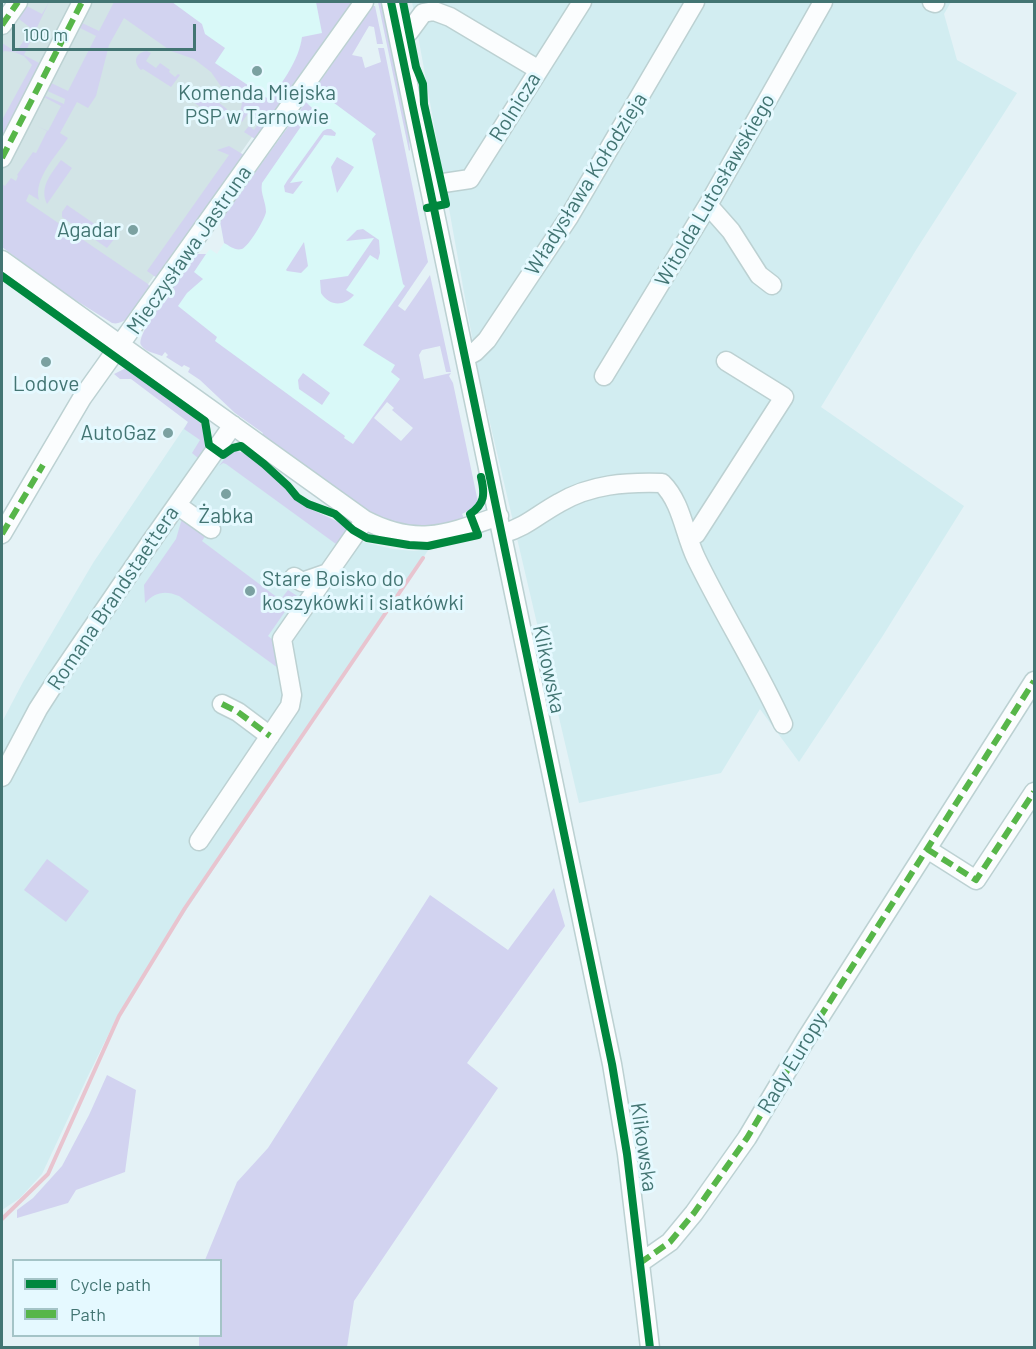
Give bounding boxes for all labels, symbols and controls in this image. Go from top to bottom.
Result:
scale bar [15,12,200,50]
text: 100 m [23,23,68,45]
marker: Komenda Miejska PSP w Tarnowie [250,64,264,78]
street label: Rolnicza [484,68,546,146]
place label: Komenda Miejska PSP w Tarnowie [178,80,336,130]
street label: Władysława Kołodzieja [520,88,652,280]
street label: Witolda Lutosławskiego [650,89,780,291]
street label: Mieczysława Jastruna [121,161,257,339]
place label: Agadar [57,217,121,243]
marker: Agadar [126,223,140,237]
marker: Lodove [39,355,53,369]
place label: Lodove [13,371,79,397]
place label: AutoGaz [80,420,156,446]
marker: AutoGaz [161,426,175,440]
marker: Żabka [219,487,233,501]
street label: Romana Brandstaettera [42,501,184,695]
place label: Żabka [199,503,253,529]
place label: Stare Boisko do koszykówki i siatkówki [262,566,464,616]
marker: Stare Boisko do koszykówki i siatkówki [243,584,257,598]
street label: Klikowska [527,622,571,716]
street label: Rady Europy [752,1008,832,1118]
street label: Klikowska [625,1101,663,1193]
legend [12,1259,222,1337]
text: Cycle path [70,1273,151,1295]
text: Path [70,1303,106,1325]

